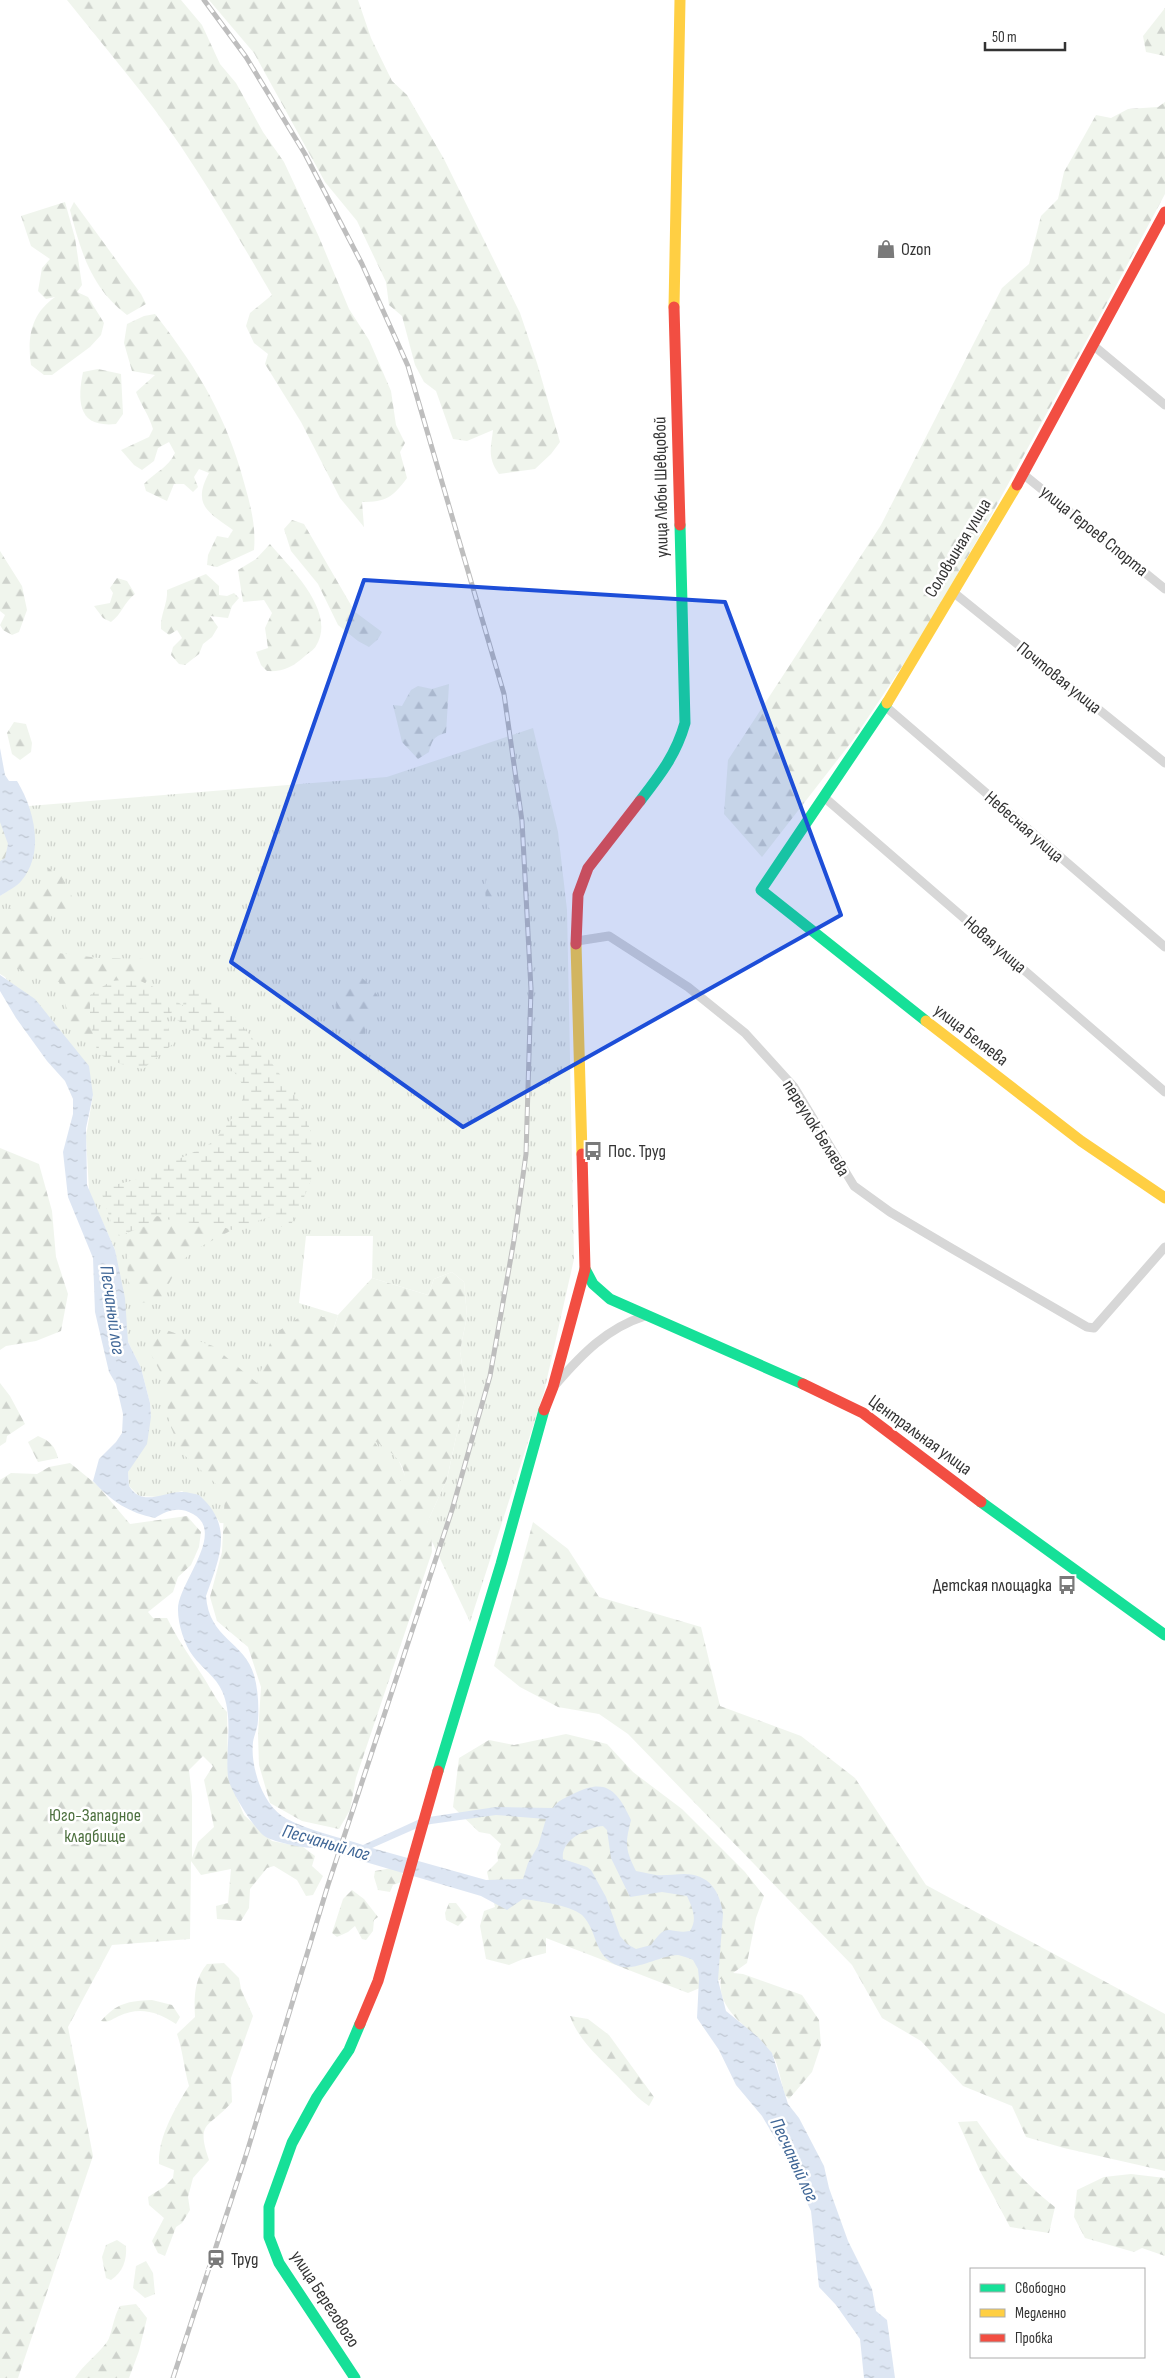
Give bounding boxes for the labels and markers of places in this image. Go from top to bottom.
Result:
shop icon: Ozon [875,238,897,260]
place label: Ozon [901,239,931,260]
bus stop icon: Пос. Труд [582,1140,604,1162]
place label: Пос. Труд [608,1141,666,1162]
bus stop icon: Детская площадка [1056,1574,1078,1596]
place label: Детская площадка [933,1575,1052,1596]
station icon: Труд [205,2248,227,2270]
place label: Труд [231,2249,259,2270]

